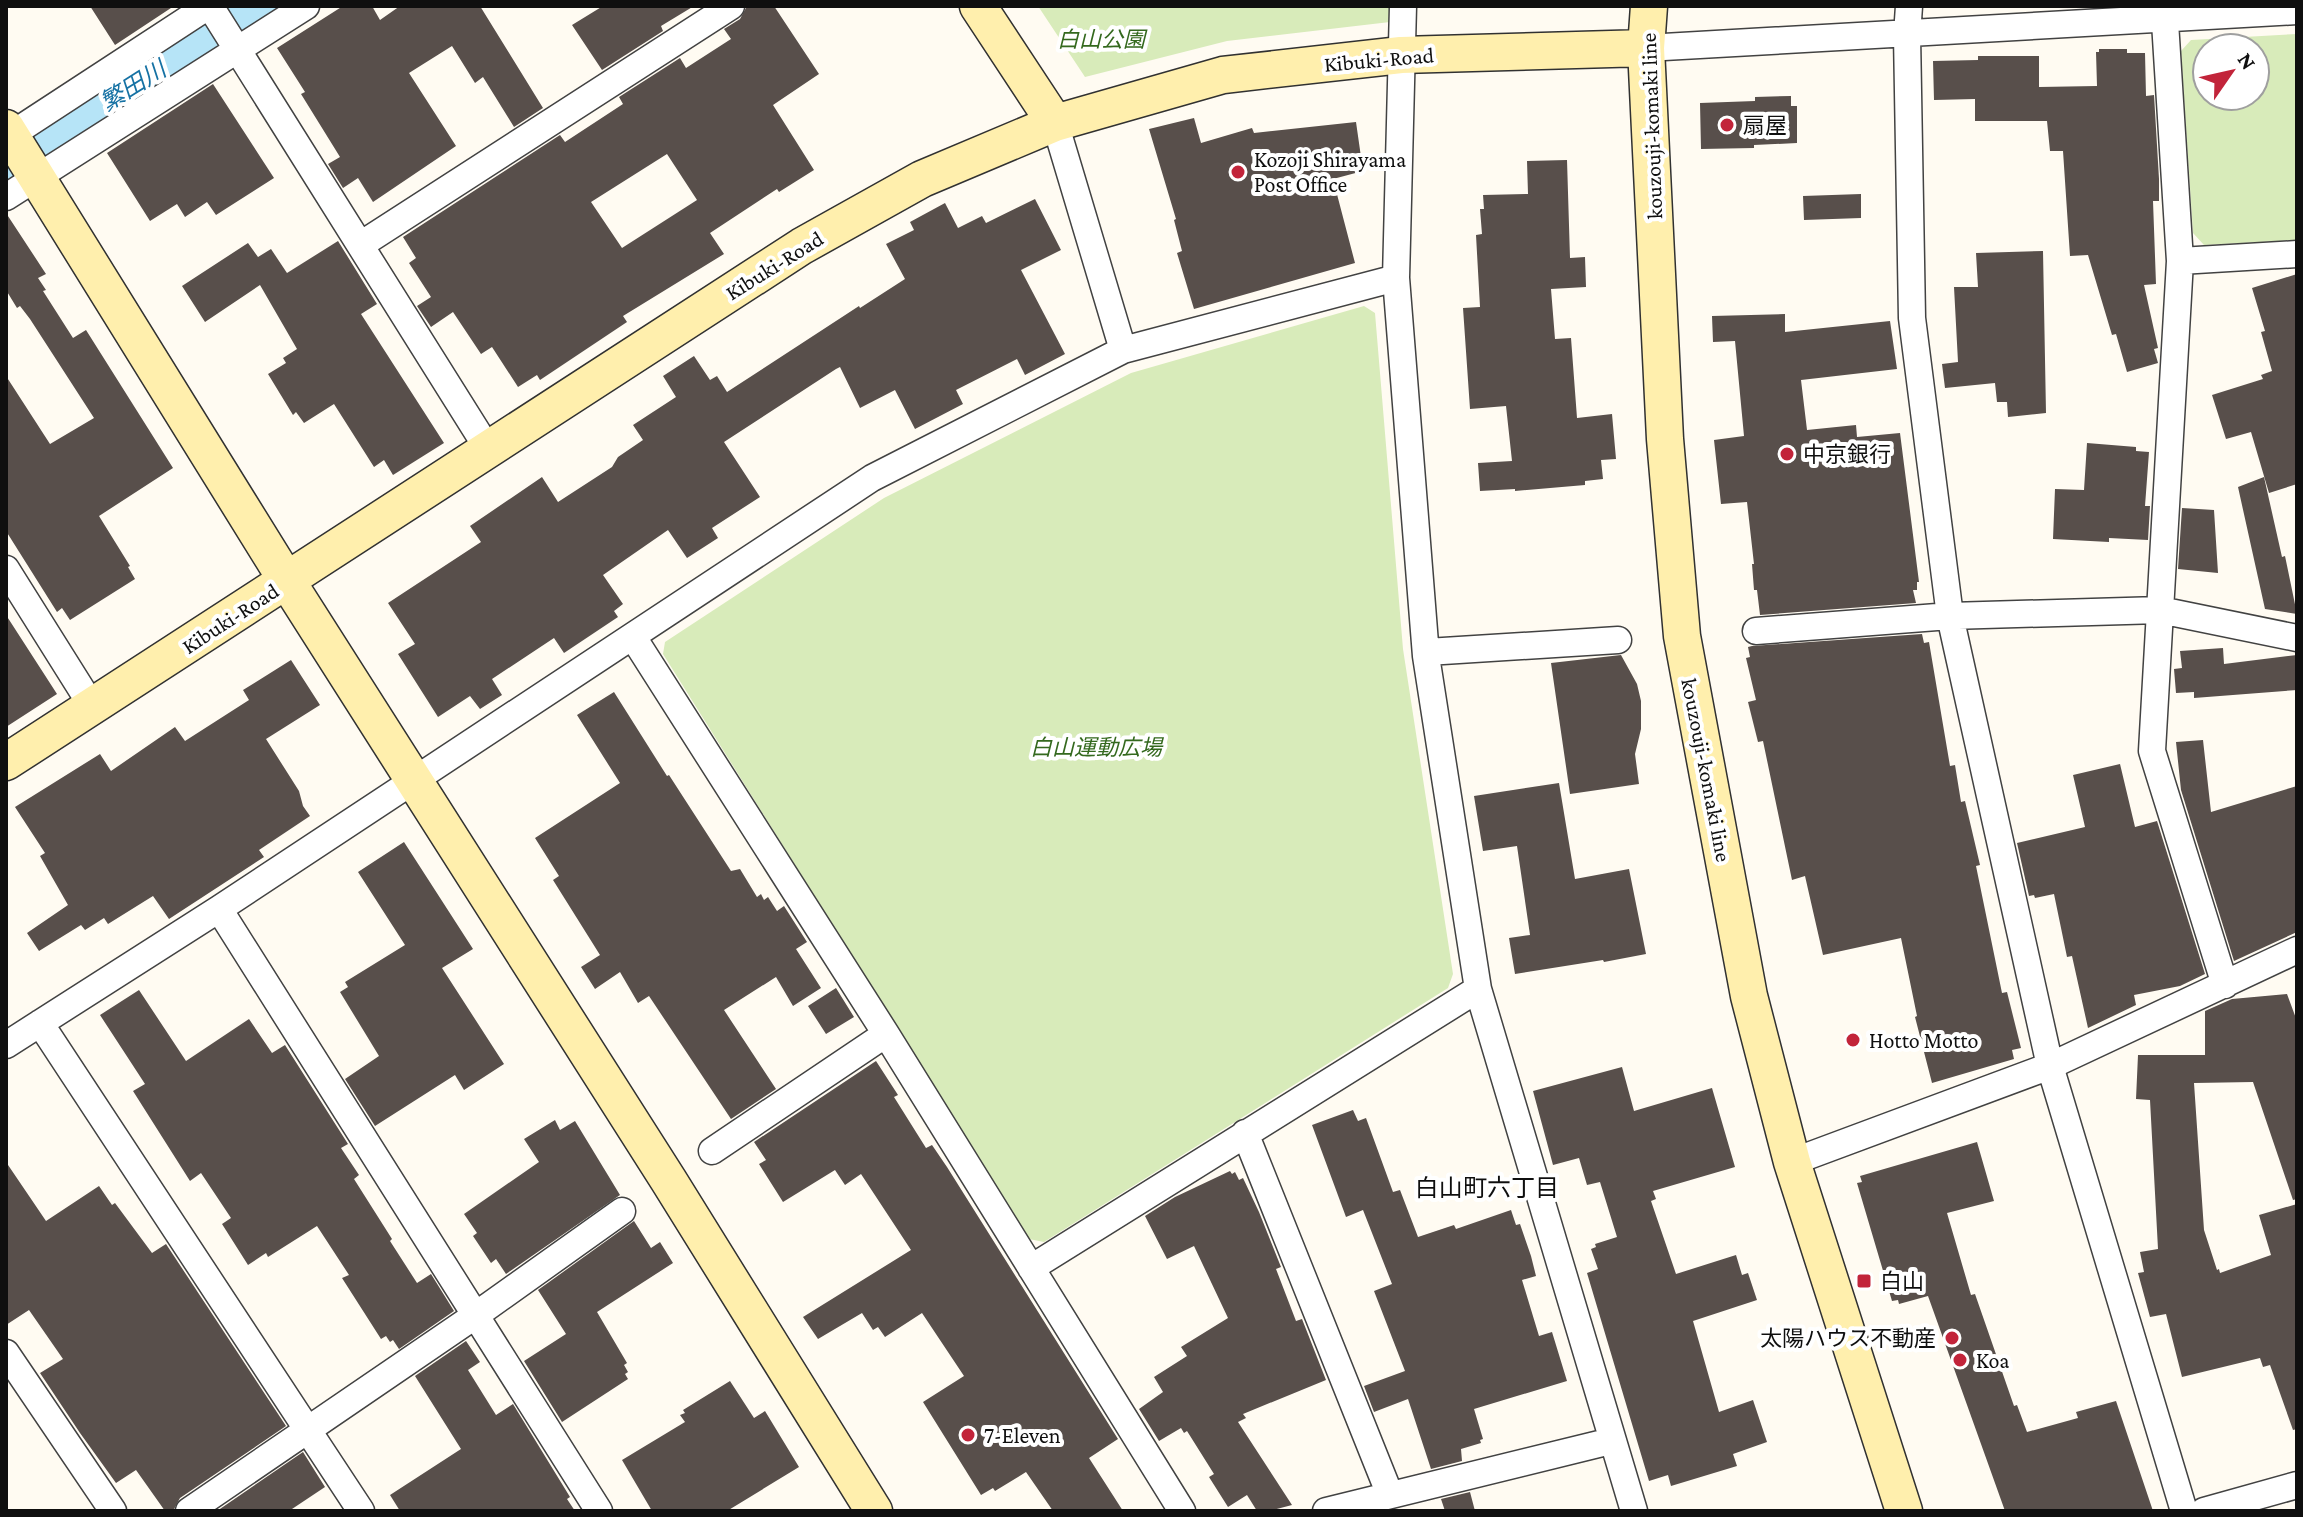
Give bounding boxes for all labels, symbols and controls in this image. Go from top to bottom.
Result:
park label: 白山公園 [1057,27,1148,52]
street label: kouzouji-komaki line [1636,32,1667,220]
north arrow [2191,32,2271,112]
street label: Kibuki-Road [1323,42,1435,77]
text: N [2233,48,2262,74]
water label: 繁田川 [95,53,173,116]
place label: 扇屋 [1743,113,1787,138]
marker: 扇屋 [1718,116,1736,134]
place label: Kozoji Shirayama Post Office [1254,147,1406,197]
marker: Kozoji Shirayama Post Office [1229,163,1247,181]
street label: Kibuki-Road [721,225,828,305]
place label: 中京銀行 [1803,442,1891,467]
marker: 中京銀行 [1778,445,1796,463]
street label: Kibuki-Road [177,578,284,659]
street label: kouzouji-komaki line [1676,676,1737,864]
park label: 白山運動広場 [1030,735,1165,760]
place label: Hotto Motto [1869,1028,1978,1053]
marker: Hotto Motto [1844,1031,1862,1049]
district label: 白山町六丁目 [1415,1174,1559,1201]
place label: 白山 [1880,1269,1924,1294]
marker: 白山 [1855,1272,1873,1290]
place label: 太陽ハウス不動産 [1760,1326,1936,1351]
marker: 太陽ハウス不動産 [1943,1329,1961,1347]
place label: Koa [1976,1348,2009,1373]
marker: Koa [1951,1351,1969,1369]
place label: 7-Eleven [984,1423,1061,1448]
marker: 7-Eleven [959,1426,977,1444]

